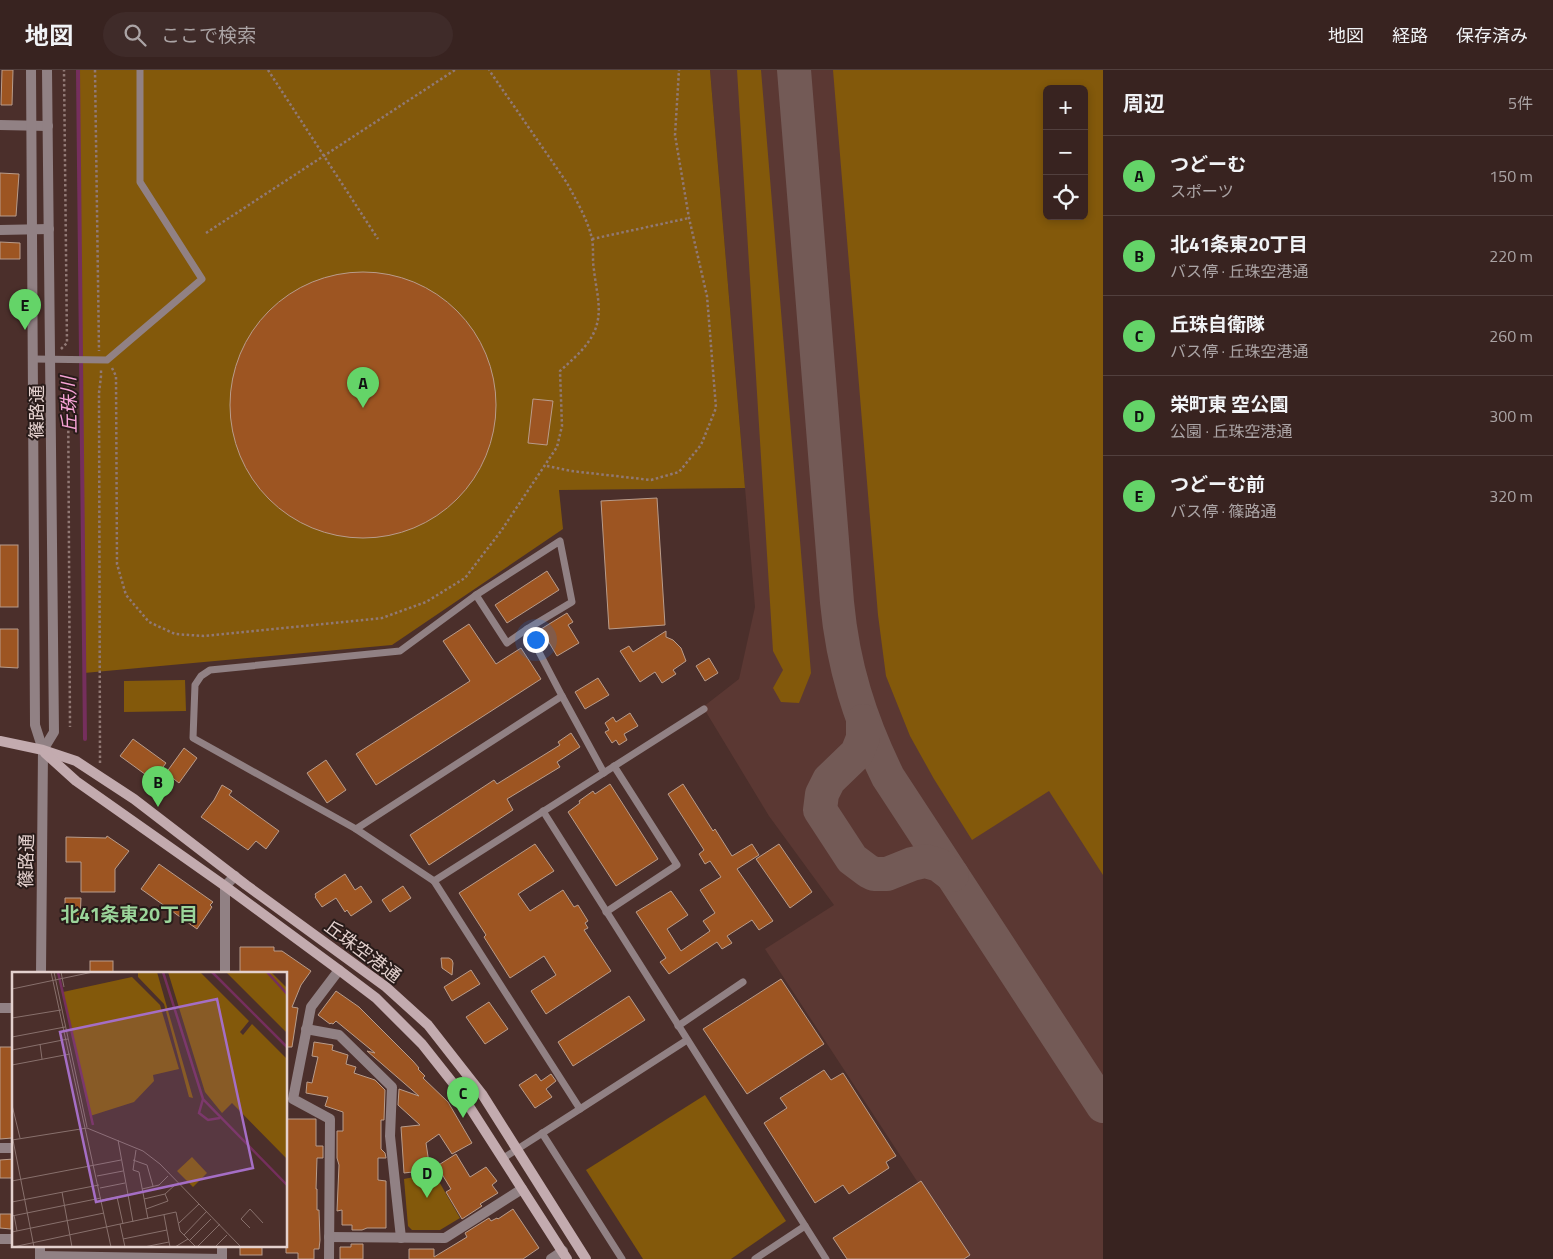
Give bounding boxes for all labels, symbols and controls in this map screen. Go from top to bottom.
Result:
search box [103,12,453,57]
text: 地図 [25,17,73,53]
text: ここで検索 [161,20,256,49]
icon: search [121,21,149,49]
text: 地図 [1328,22,1364,49]
text: 経路 [1392,22,1428,49]
text: 保存済み [1456,22,1528,49]
map controls [1043,85,1088,220]
button: + [1043,85,1088,130]
text: 周辺 [1123,87,1165,119]
text: 5件 [1508,91,1533,115]
button: − [1043,130,1088,175]
text: つどーむ [1170,149,1246,178]
text: A [1134,164,1144,188]
text: 150 m [1489,164,1533,188]
button: locate [1043,175,1088,220]
text: スポーツ [1170,179,1234,203]
text: 北41条東20丁目 [1170,229,1308,258]
text: B [1134,244,1144,268]
text: 220 m [1489,244,1533,268]
text: バス停 · 丘珠空港通 [1170,259,1309,283]
pin: E [9,289,41,330]
text: 丘珠自衛隊 [1170,309,1265,338]
text: C [1135,324,1143,348]
text: 260 m [1489,324,1533,348]
text: バス停 · 丘珠空港通 [1170,339,1309,363]
pin: A [347,367,379,408]
water label: 丘珠川 [53,374,83,434]
street label: 篠路通 [23,385,50,439]
text: 栄町東 空公園 [1170,389,1288,418]
text: D [1134,404,1144,428]
text: 300 m [1489,404,1533,428]
text: 公園 · 丘珠空港通 [1170,419,1293,443]
text: つどーむ前 [1170,469,1265,498]
text: E [1135,484,1143,508]
text: 320 m [1489,484,1533,508]
text: バス停 · 篠路通 [1170,499,1277,523]
your location [523,627,549,653]
pin: B [142,766,174,807]
street label: 篠路通 [12,834,40,888]
district label: 北41条東20丁目 [60,899,198,928]
street label: 丘珠空港通 [319,913,407,989]
inset map [12,972,288,1246]
pin: C [447,1077,479,1118]
pin: D [411,1157,443,1198]

